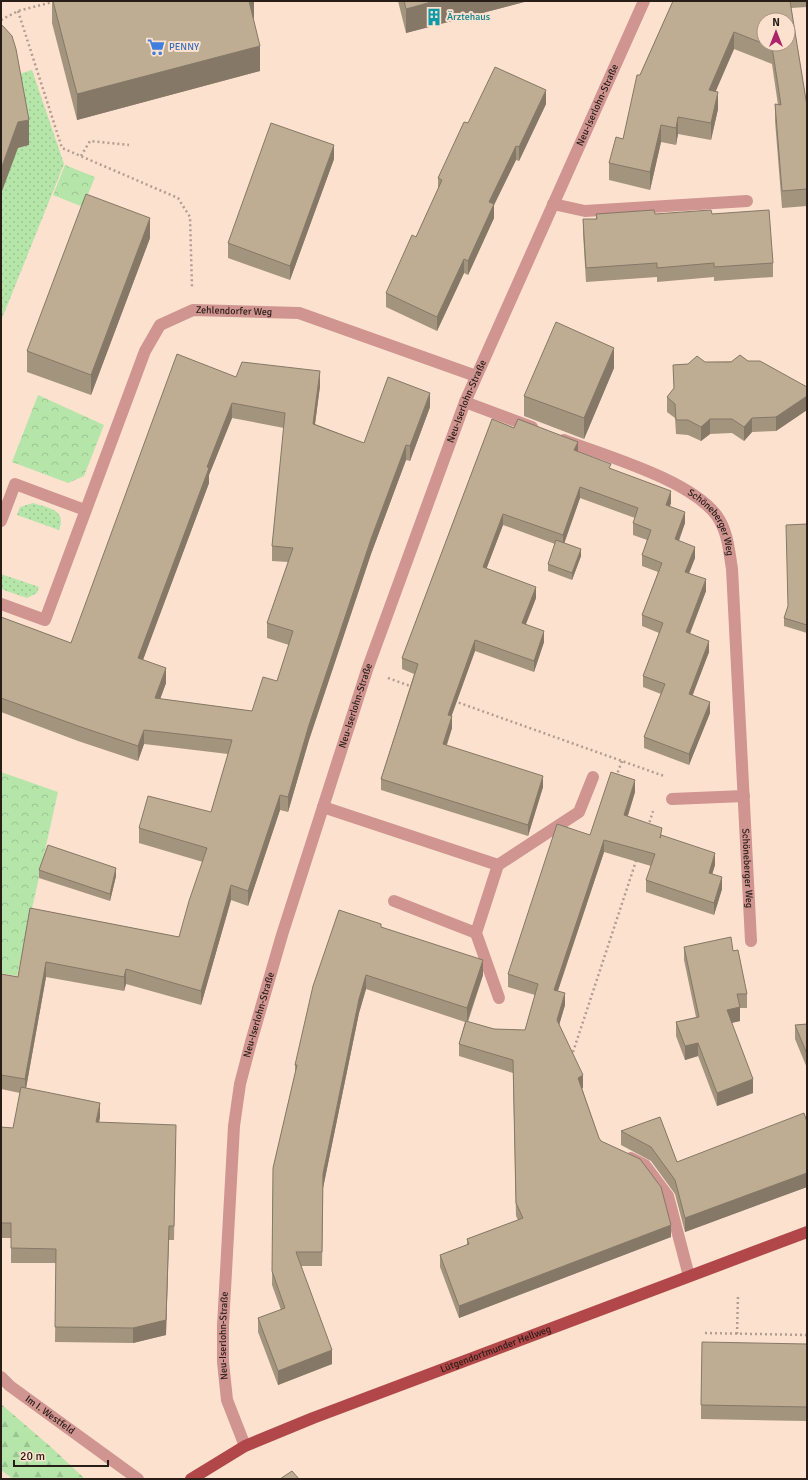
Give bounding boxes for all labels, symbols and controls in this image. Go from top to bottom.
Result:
building icon: Ärztehaus [424,7,444,27]
place label: Ärztehaus [447,11,491,23]
north arrow [756,12,796,52]
text: N [772,16,780,29]
supermarket icon: PENNY [146,37,166,57]
place label: PENNY [169,41,199,53]
street label: Neu-Iserlohn-Straße [574,62,621,148]
street label: Zehlendorfer Weg [196,304,272,318]
street label: Neu-Iserlohn-Straße [445,358,489,444]
street label: Schöneberger Weg [685,486,736,557]
street label: Neu-Iserlohn-Straße [336,662,375,750]
street label: Schöneberger Weg [739,828,755,908]
street label: Neu-Iserlohn-Straße [241,971,277,1059]
street label: Neu-Iserlohn-Straße [217,1291,231,1380]
street label: Lütgendortmunder Hellweg [438,1323,553,1376]
street label: Im I. Westfeld [23,1393,77,1437]
scale bar [14,1442,108,1468]
text: 20 m [20,1449,45,1464]

